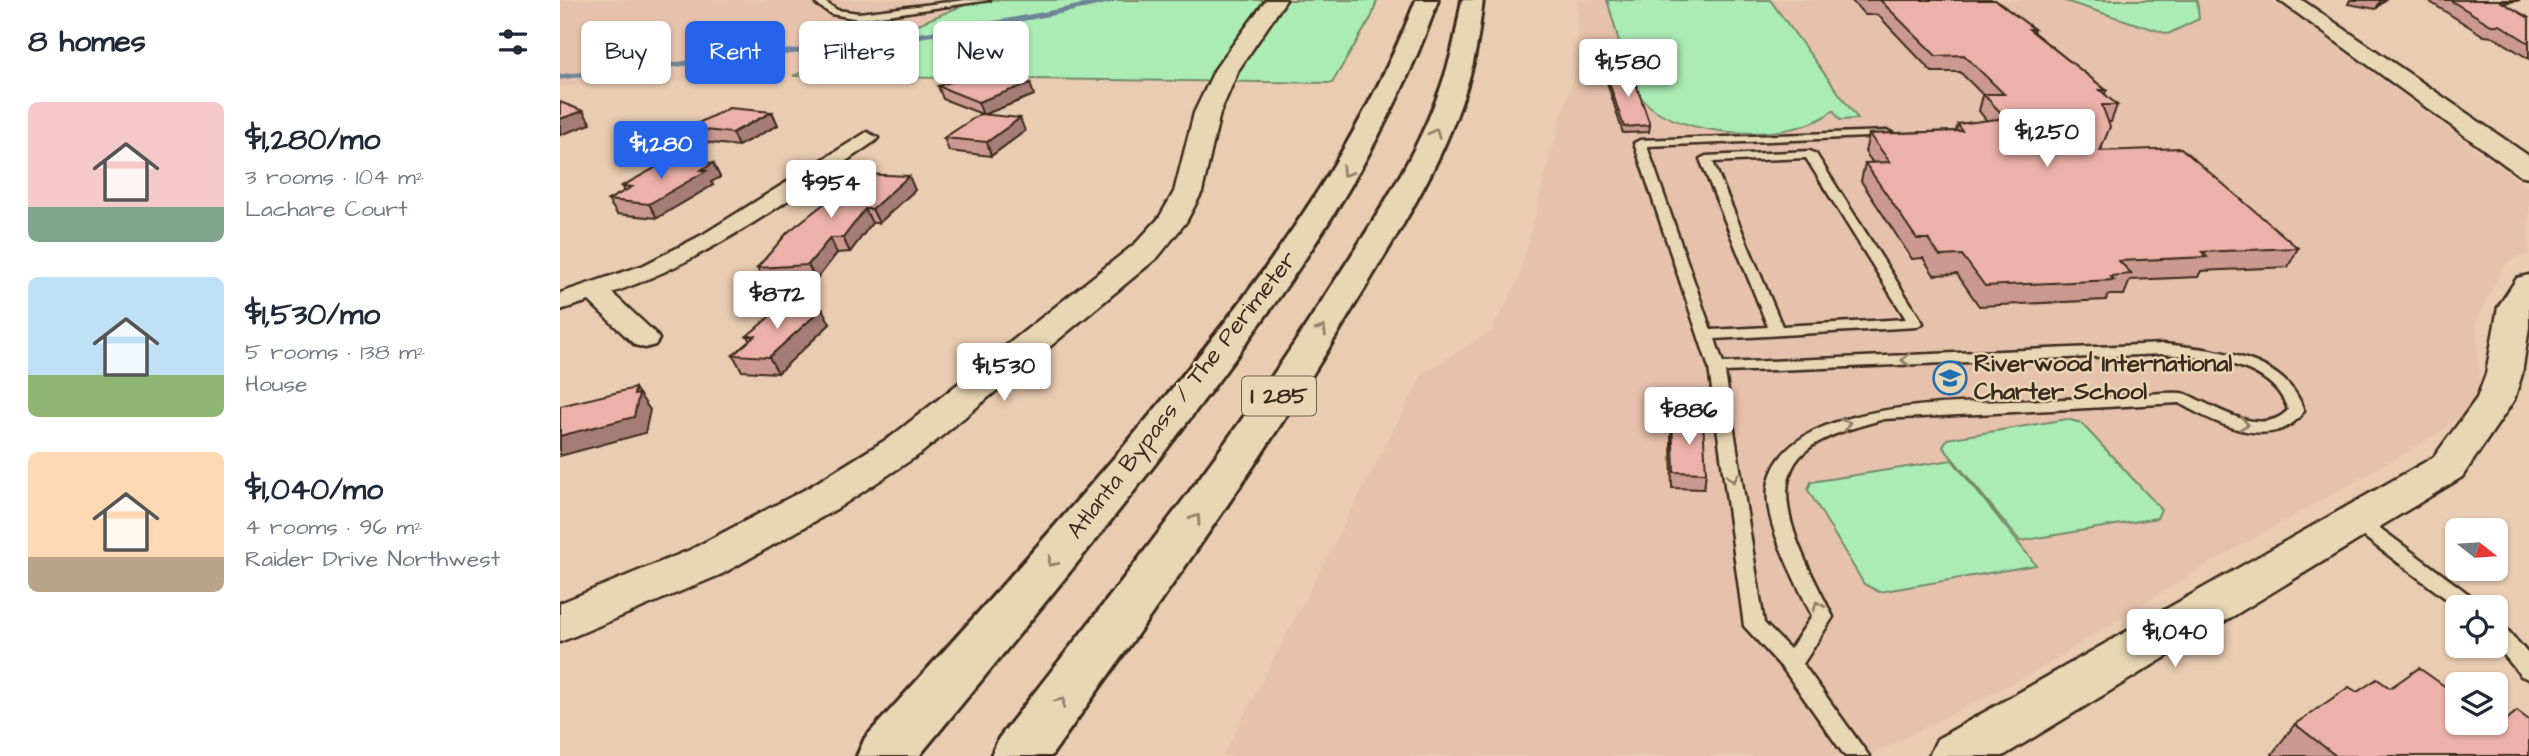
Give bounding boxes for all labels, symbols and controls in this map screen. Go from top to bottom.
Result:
text: 8 homes [28,21,146,63]
chip: Buy [581,21,671,84]
chip: Rent [685,21,785,84]
chip: Filters [799,21,919,84]
chip: New [933,21,1029,84]
icon: filters [494,23,532,61]
pin: $1,580 [1571,40,1685,99]
text: $1,580 [1595,46,1661,78]
pin: $1,250 [1990,110,2104,169]
text: $1,250 [2015,116,2079,148]
text: $1,280/mo [245,119,380,161]
pin: $1,280 [604,122,718,181]
one-way arrow [1427,127,1441,140]
text: $1,280 [630,128,692,160]
icon: home [84,130,168,214]
pin: $954 [790,160,872,220]
text: 3 rooms · 104 m² [245,161,424,193]
one-way arrow [1342,164,1355,177]
text: $954 [802,167,860,199]
text: Lachare Court [245,193,408,225]
street label: Atlanta Bypass / The Perimeter [1059,244,1306,547]
pin: $872 [736,272,818,331]
text: $872 [749,278,805,310]
text: $1,530/mo [245,294,380,336]
icon: home [84,305,168,389]
one-way arrow [1313,324,1326,337]
text: 5 rooms · 138 m² [245,336,425,368]
pin: $1,530 [947,344,1061,403]
place label: Riverwood International Charter School [1974,347,2233,409]
text: $1,530 [973,350,1035,382]
one-way arrow [1901,352,1912,367]
school or university icon: Riverwood International Charter School [1931,359,1969,397]
text: House [245,368,308,400]
road number: I 285 [1242,376,1316,416]
pin: $886 [1648,388,1730,447]
text: $886 [1660,394,1718,426]
one-way arrow [2238,416,2250,431]
one-way arrow [1840,419,1852,433]
text: $1,040/mo [245,469,383,511]
one-way arrow [1725,472,1740,483]
icon: home [84,480,168,564]
text: 4 rooms · 96 m² [245,511,423,543]
one-way arrow [1187,514,1200,527]
north arrow [2445,518,2508,581]
map controls [2445,518,2508,735]
text: Raider Drive Northwest [245,543,500,575]
one-way arrow [1048,554,1060,567]
button: locate [2445,595,2508,658]
one-way arrow [1812,601,1826,613]
pin: $1,040 [2118,610,2232,669]
text: $1,040 [2143,616,2207,648]
button: layers [2445,672,2508,735]
one-way arrow [1052,697,1065,710]

